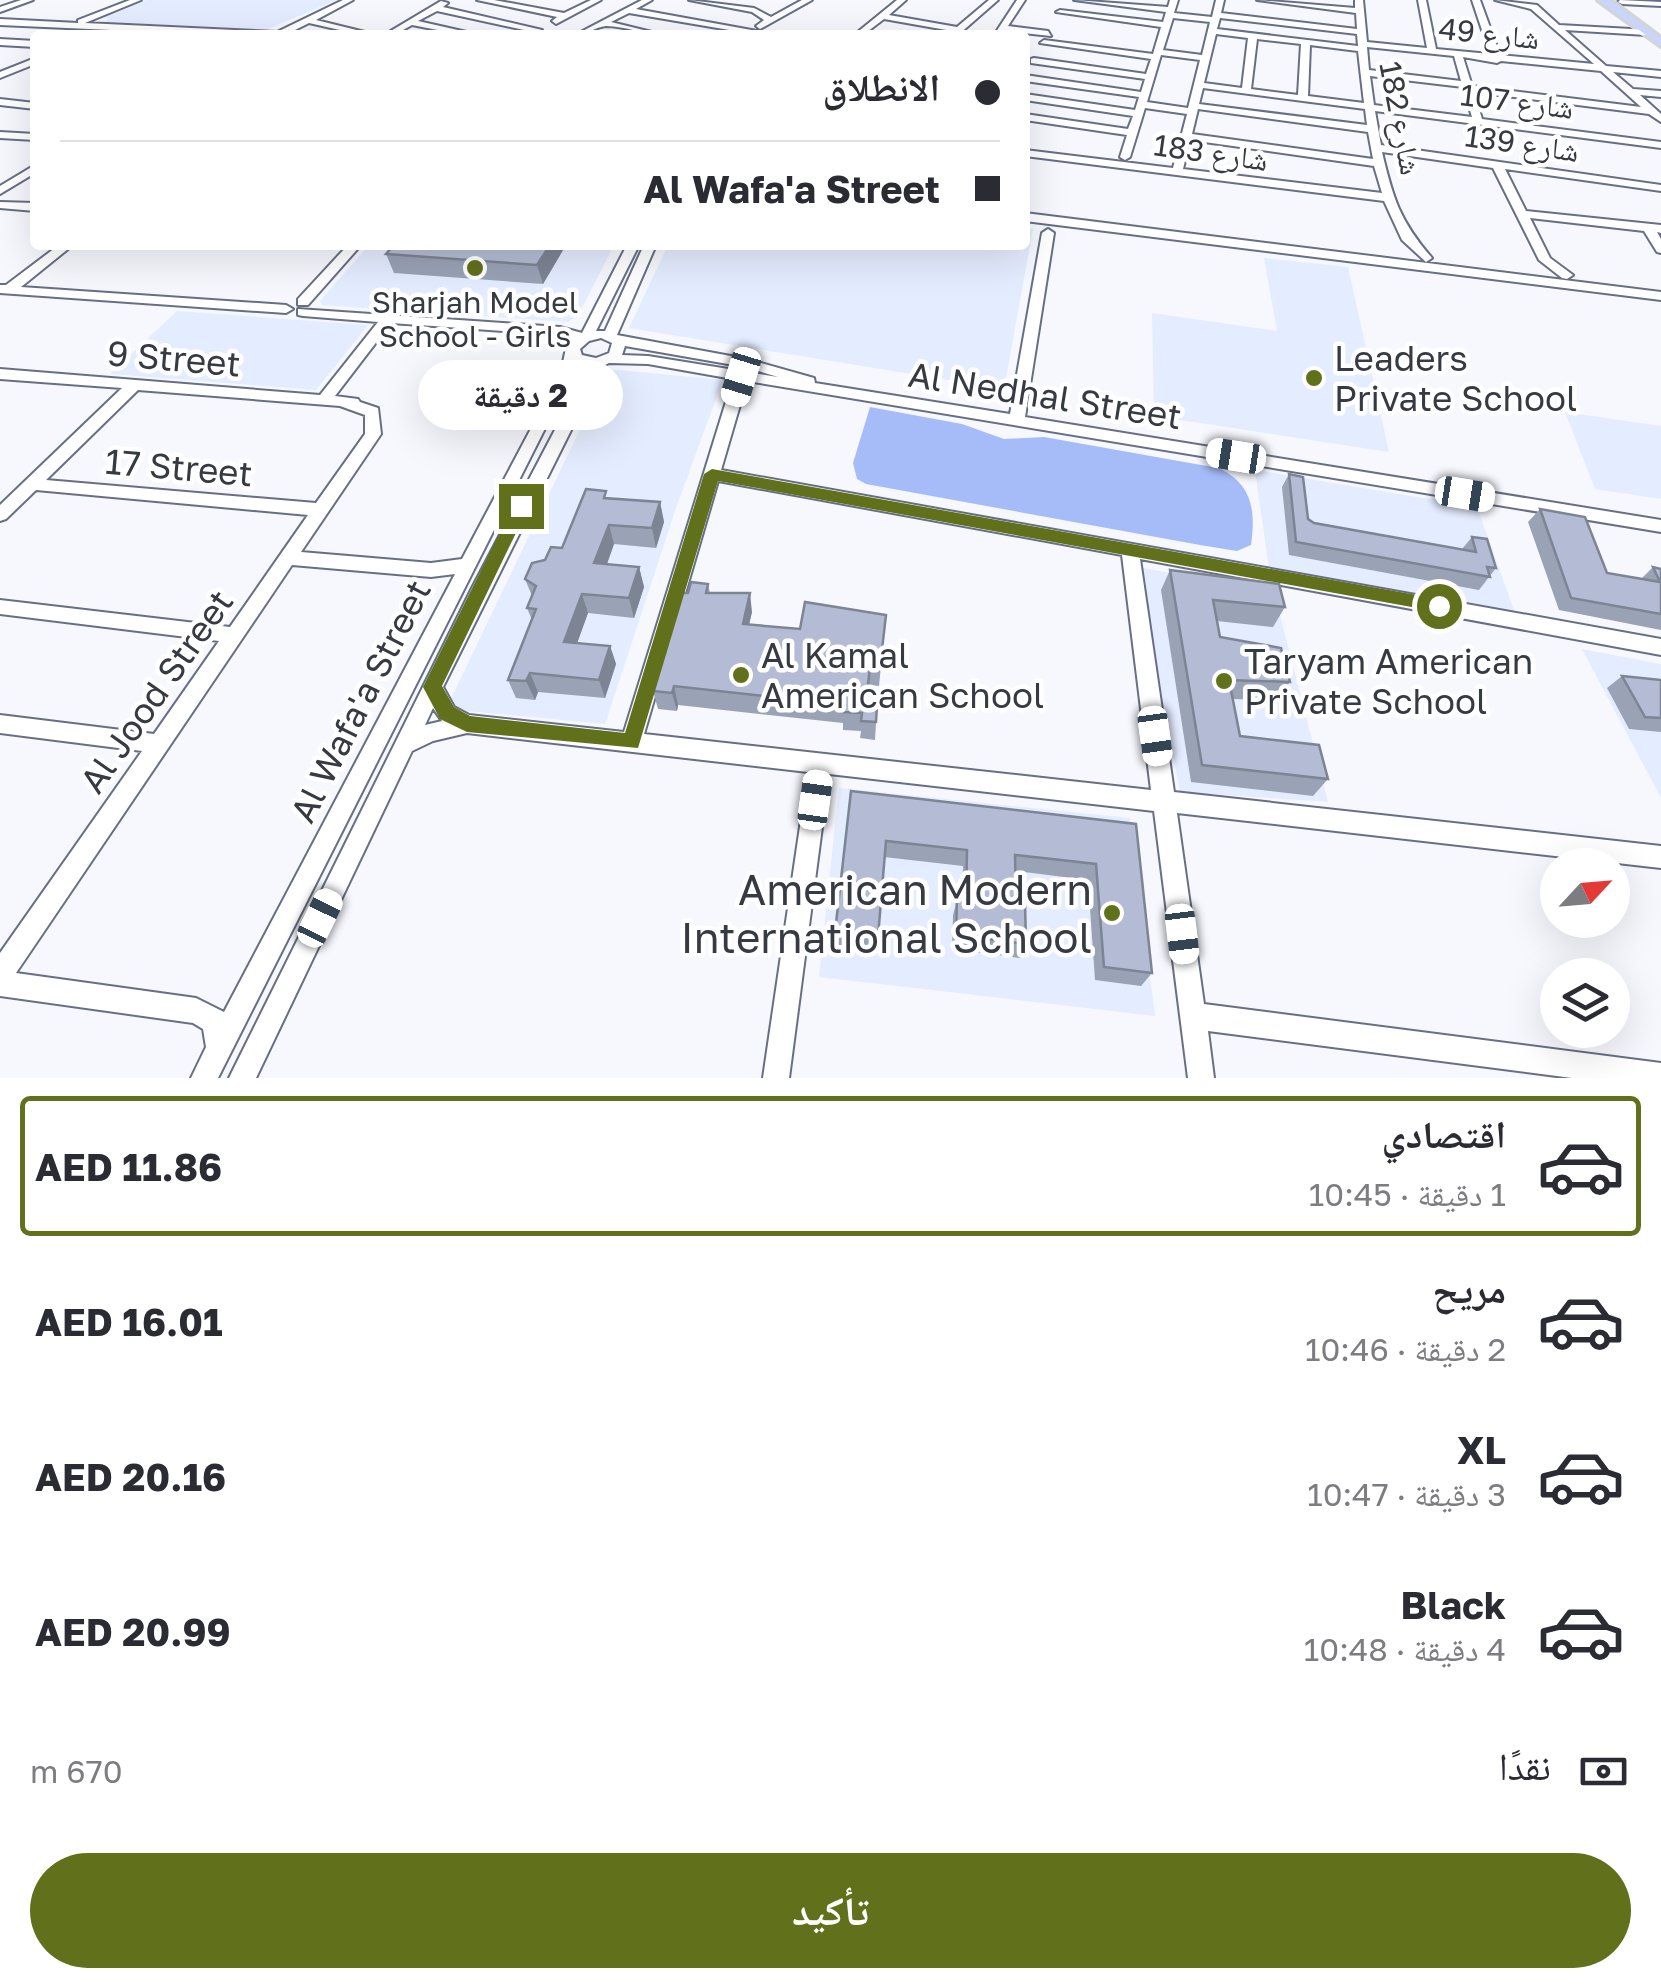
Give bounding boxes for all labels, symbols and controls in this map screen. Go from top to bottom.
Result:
street label: شارع 49 [1437,10,1541,58]
street label: شارع 182 [1370,58,1430,178]
text: الانطلاق [822,64,940,109]
street label: شارع 107 [1458,76,1576,128]
street label: شارع 139 [1462,117,1581,171]
street label: شارع 183 [1151,126,1270,180]
text: Al Wafa'a Street [643,166,940,211]
marker: Sharjah Model School - Girls [464,257,486,279]
place label: Sharjah Model School - Girls [372,284,578,354]
street label: 9 Street [106,331,242,385]
place label: Leaders Private School [1334,337,1577,419]
car [718,344,764,410]
street label: Al Nedhal Street [905,353,1185,437]
callout: 2 دقيقة [418,361,624,431]
marker: Leaders Private School [1303,367,1325,389]
text: 2 دقيقة [473,376,568,414]
car [1204,436,1268,476]
street label: 17 Street [104,440,254,494]
car [1433,474,1497,514]
route end [499,484,544,529]
street label: Al Wafa'a Street [281,573,439,829]
street label: Al Jood Street [71,581,241,801]
route start [1417,584,1462,629]
place label: Al Kamal American School [761,634,1044,716]
place label: Taryam American Private School [1244,640,1533,722]
marker: Al Kamal American School [730,664,752,686]
marker: Taryam American Private School [1213,670,1235,692]
car [1136,704,1174,768]
car [796,768,834,832]
north arrow [1540,848,1630,938]
map controls [1540,848,1630,1048]
place label: American Modern International School [681,864,1092,962]
car [293,884,347,952]
marker: American Modern International School [1101,902,1123,924]
car [1163,902,1201,966]
button: layers [1540,958,1630,1048]
text: اقتصادي [1382,1111,1506,1156]
icon: car [1536,1121,1626,1211]
text: AED 11.86 [35,1144,222,1189]
text: 1 دقيقة · 10:45 [1309,1175,1506,1213]
text: مريح [1432,1266,1506,1311]
icon: car [1536,1276,1626,1366]
text: AED 16.01 [35,1299,223,1344]
text: 2 دقيقة · 10:46 [1305,1330,1506,1368]
text: XL [1457,1427,1506,1472]
icon: car [1536,1431,1626,1521]
text: AED 20.16 [35,1454,226,1499]
text: 3 دقيقة · 10:47 [1307,1475,1506,1513]
text: Black [1401,1582,1506,1627]
icon: car [1536,1586,1626,1676]
text: AED 20.99 [35,1609,231,1654]
text: 4 دقيقة · 10:48 [1304,1630,1506,1668]
text: نقدًا [1499,1743,1551,1788]
icon: cash [1576,1744,1631,1799]
text: 670 m [30,1752,123,1790]
button: تأكيد [30,1853,1631,1968]

